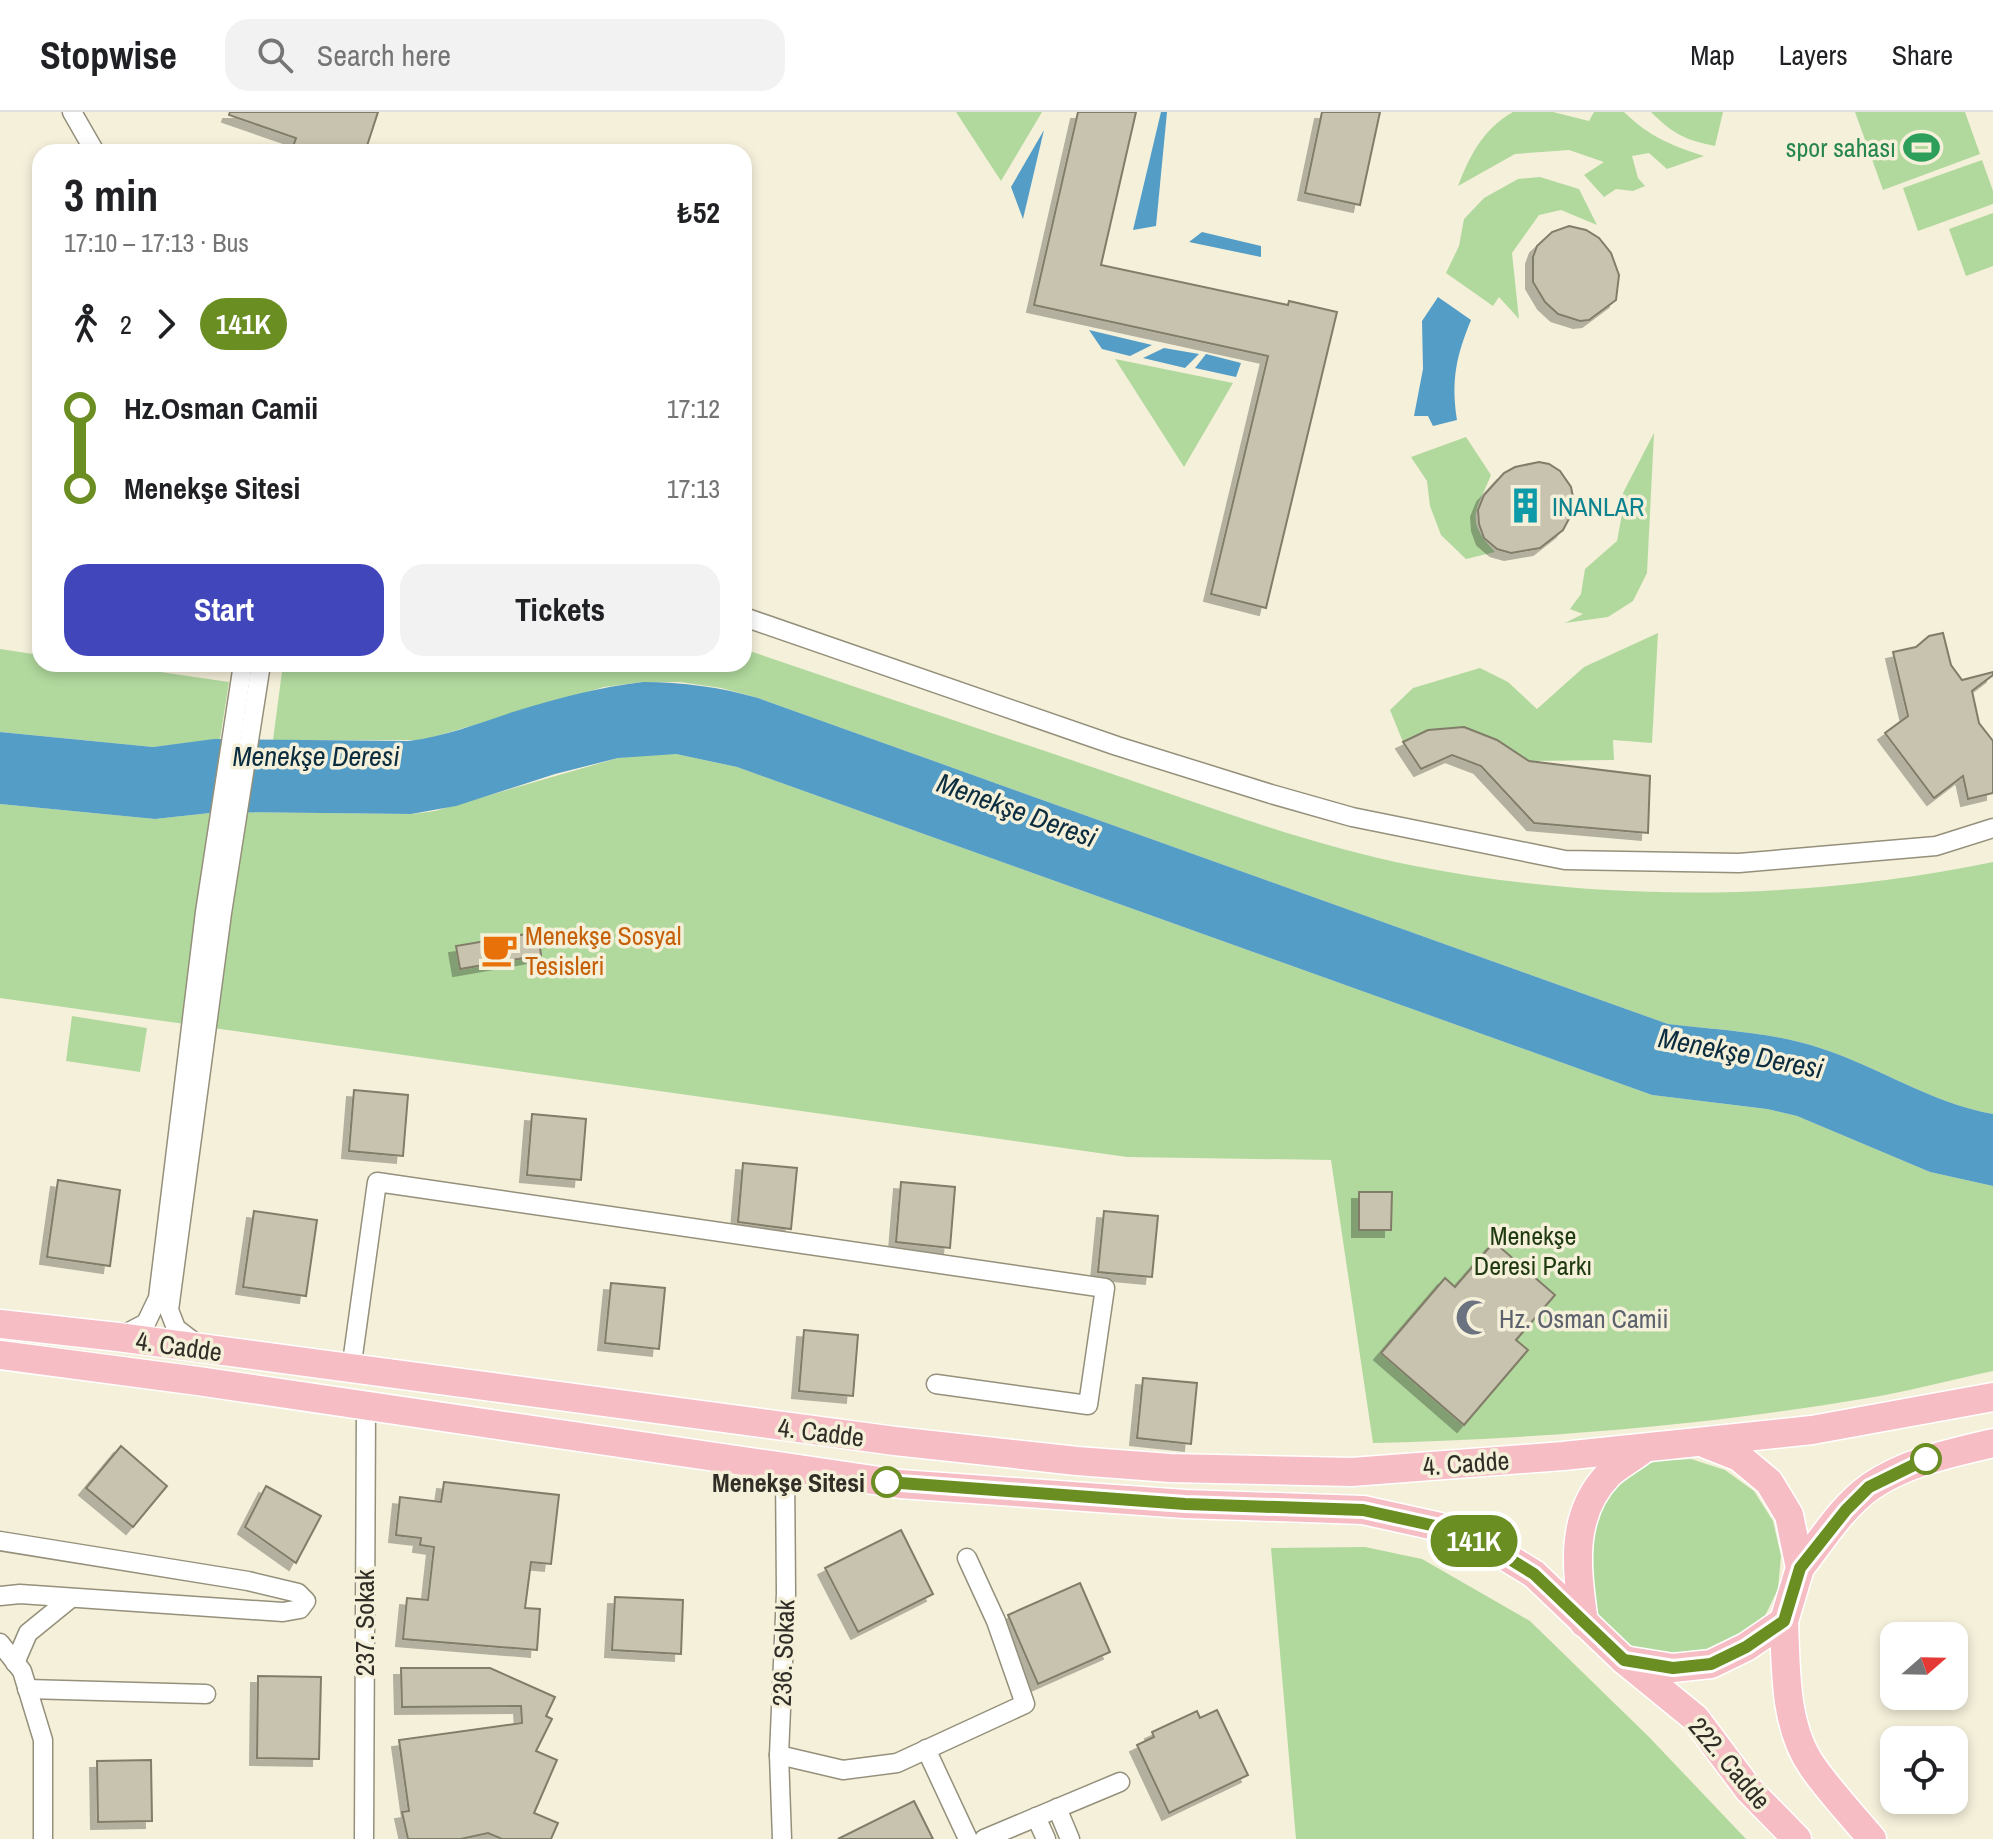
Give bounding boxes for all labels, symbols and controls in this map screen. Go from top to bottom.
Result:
search box [225,19,785,91]
text: Stopwise [40,30,177,81]
icon: search [253,33,297,77]
text: Search here [317,35,451,75]
text: Map [1690,36,1735,74]
text: Layers [1779,36,1848,74]
text: Share [1892,36,1953,74]
sports icon: spor sahası [1903,128,1941,166]
place label: spor sahası [1786,130,1896,165]
text: 3 min [64,165,158,225]
text: ₺52 [678,192,720,232]
text: 17:10 – 17:13 · Bus [64,225,249,260]
icon: walk [64,302,108,346]
icon: forward [144,302,188,346]
text: 141K [216,305,271,343]
text: 2 [120,307,132,342]
text: Hz.Osman Camii [124,388,318,428]
text: 17:12 [667,391,720,426]
text: Menekşe Sitesi [124,468,300,508]
text: 17:13 [667,471,720,506]
building icon: INANLAR [1507,487,1545,525]
place label: INANLAR [1552,489,1644,524]
button: Start [64,564,384,656]
button: Tickets [400,564,720,656]
water label: Menekşe Deresi [232,737,400,775]
water label: Menekşe Deresi [932,764,1103,857]
place label: Menekşe Sosyal Tesisleri [525,918,681,983]
cafe icon: Menekşe Sosyal Tesisleri [480,931,518,969]
water label: Menekşe Deresi [1655,1018,1827,1088]
park label: Menekşe Deresi Parkı [1474,1218,1592,1283]
mosque icon: Hz. Osman Camii [1454,1299,1492,1337]
place label: Hz. Osman Camii [1499,1301,1668,1336]
street label: 4. Cadde [134,1323,224,1369]
street label: 4. Cadde [776,1409,866,1455]
street label: 4. Cadde [1422,1443,1510,1483]
unlabelled marker [1911,1444,1941,1474]
place label: Menekşe Sitesi [712,1465,865,1500]
marker: Menekşe Sitesi [872,1467,902,1497]
line badge: 141K [1418,1515,1530,1567]
text: 141K [1447,1522,1501,1560]
street label: 237. Sokak [347,1569,382,1676]
street label: 236. Sokak [764,1599,802,1707]
north arrow [1880,1622,1968,1710]
map controls [1880,1622,1968,1814]
street label: 222. Cadde [1681,1710,1779,1816]
button: locate [1880,1726,1968,1814]

